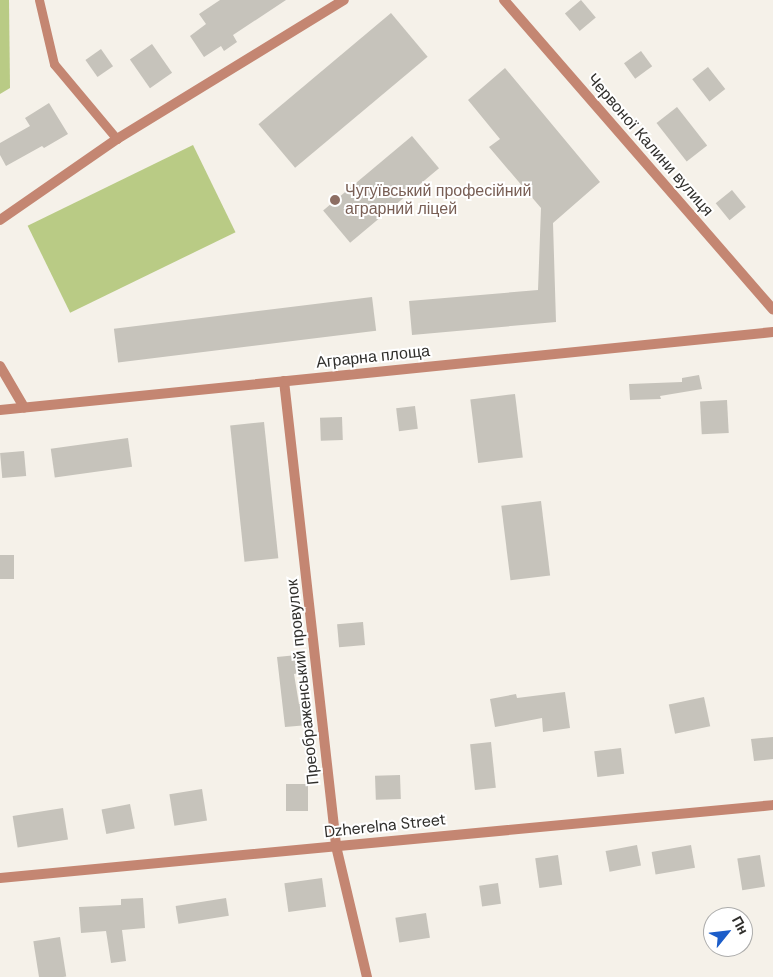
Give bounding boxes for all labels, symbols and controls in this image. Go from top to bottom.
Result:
street label: Червоної Калини вулиця [583,70,717,220]
place label: Чугуївський професійний аграрний ліцей [345,181,531,219]
marker: Чугуївський професійний аграрний ліцей [329,194,341,206]
street label: Аграрна площа [315,341,431,373]
street label: Преображенський провулок [283,578,323,786]
street label: Dzherelna Street [323,810,447,842]
north arrow [703,907,753,957]
text: Пн [728,913,753,938]

